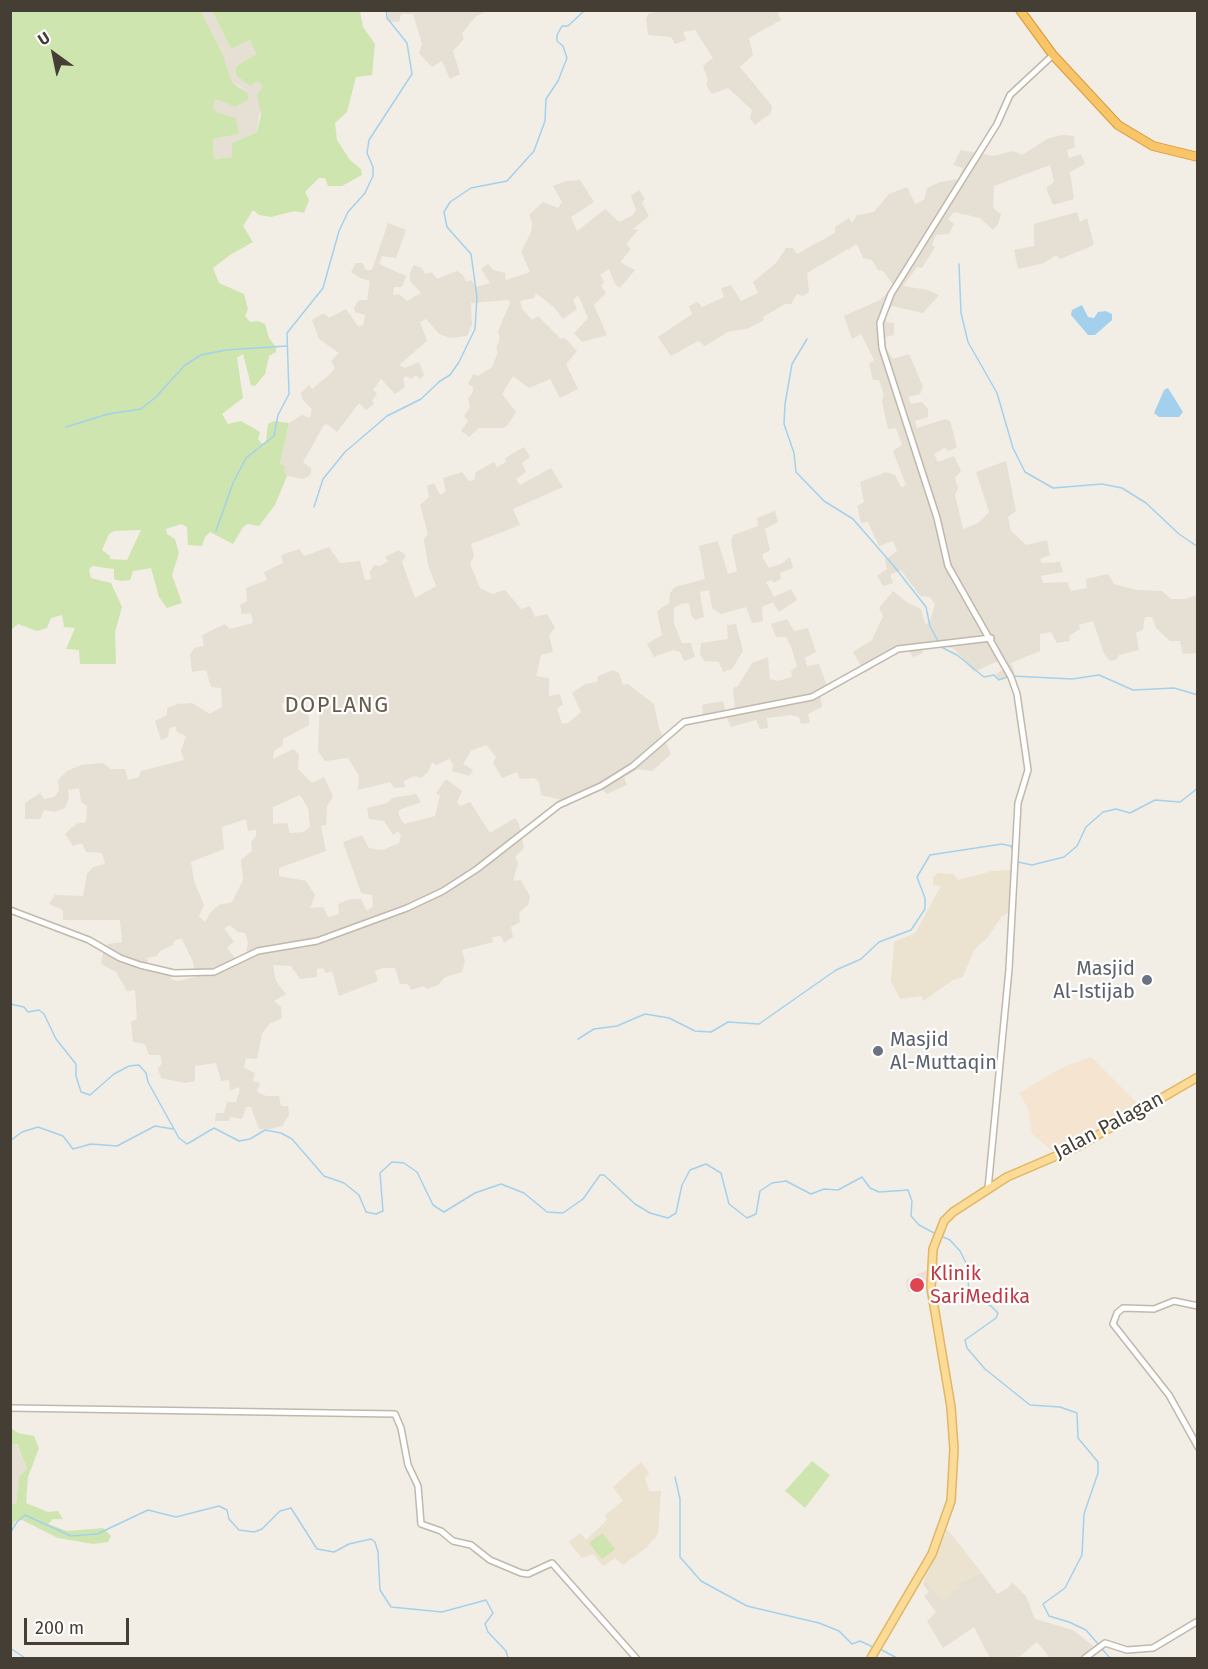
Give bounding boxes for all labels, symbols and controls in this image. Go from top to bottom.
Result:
north arrow [24,24,84,84]
text: U [34,28,53,49]
district label: DOPLANG [284,693,390,719]
place label: Masjid Al-Istijab [1053,957,1135,1004]
marker: Masjid Al-Istijab [1140,973,1154,987]
place label: Masjid Al-Muttaqin [890,1028,997,1075]
marker: Masjid Al-Muttaqin [871,1044,885,1058]
street label: Jalan Palagan [1050,1087,1168,1165]
place label: Klinik SariMedika [930,1262,1030,1309]
marker: Klinik SariMedika [908,1276,926,1294]
scale bar [27,1606,132,1644]
text: 200 m [35,1617,84,1639]

